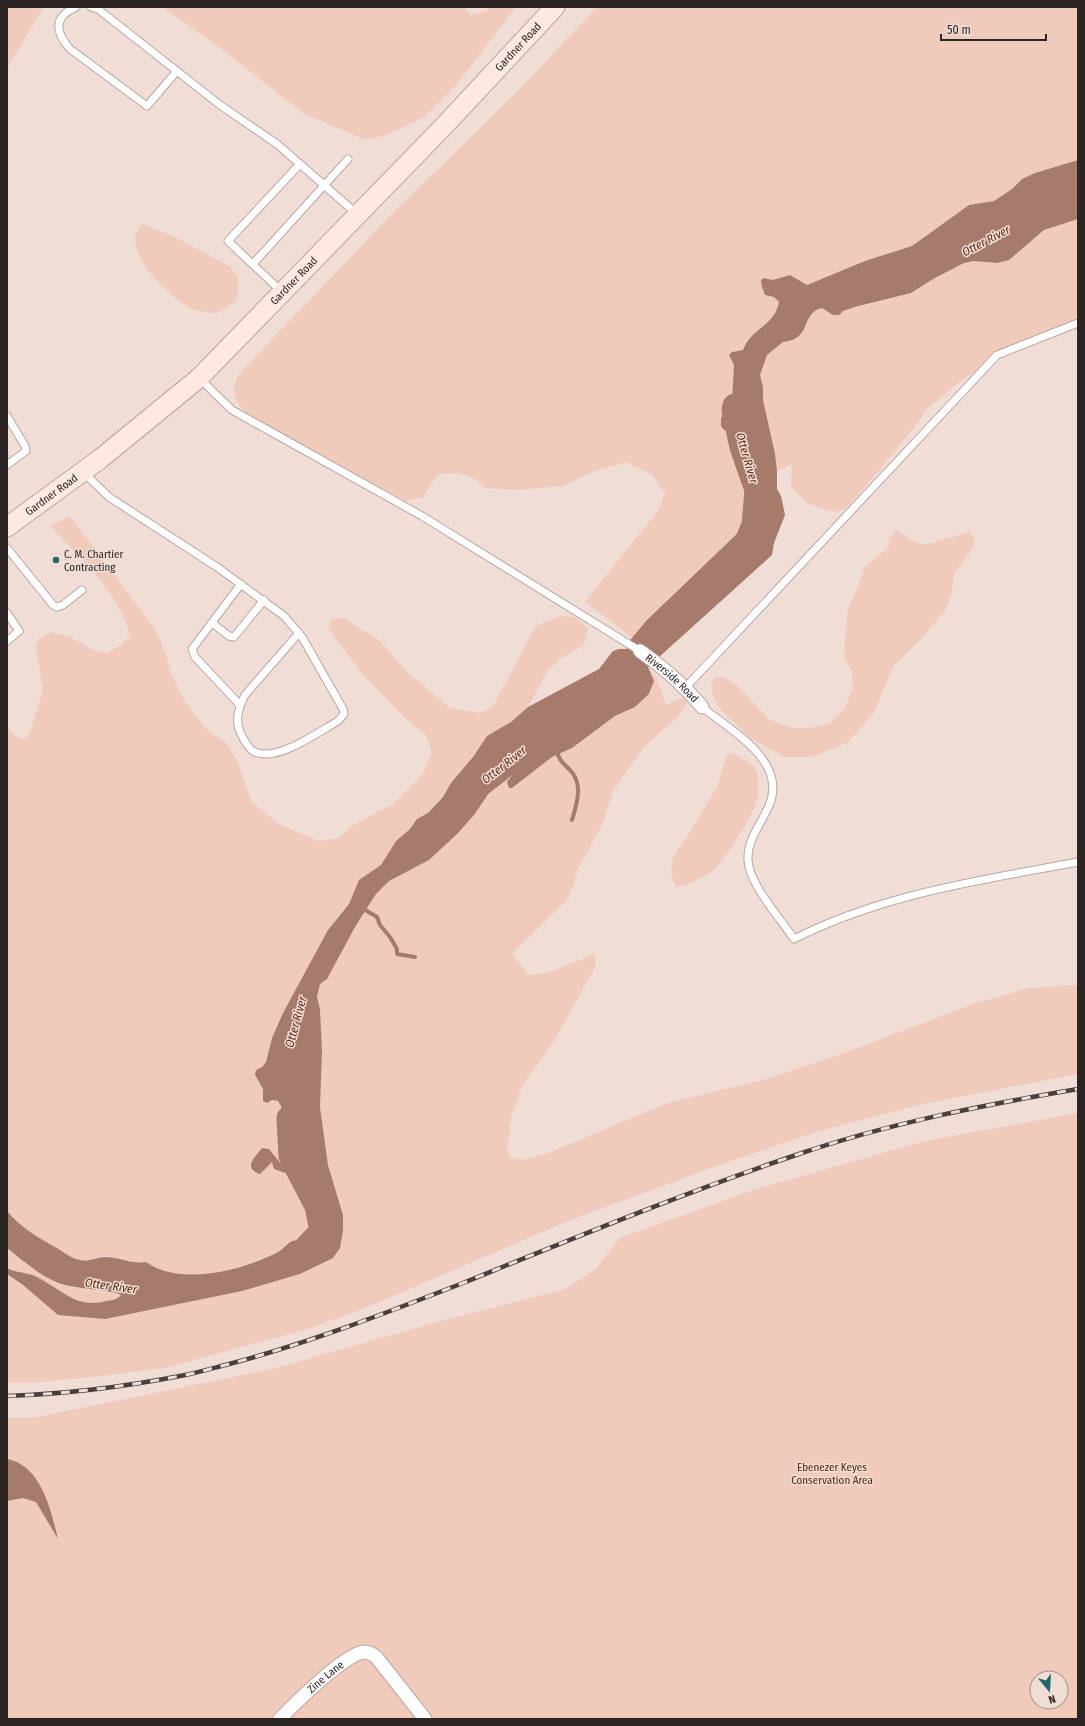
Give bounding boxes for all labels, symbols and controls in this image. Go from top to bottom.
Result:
scale bar [941,16,1046,42]
street label: Gardner Road [493,20,544,74]
text: 50 m [947,23,971,37]
water label: Otter River [960,222,1013,259]
street label: Gardner Road [268,254,320,308]
water label: Otter River [733,431,761,486]
street label: Gardner Road [23,471,80,518]
place label: C. M. Chartier Contracting [64,548,124,574]
marker: C. M. Chartier Contracting [51,555,61,565]
street label: Riverside Road [643,651,701,705]
water label: Otter River [479,743,530,787]
water label: Otter River [282,994,310,1049]
water label: Otter River [84,1275,139,1297]
park label: Ebenezer Keyes Conservation Area [791,1461,873,1487]
street label: Zine Lane [305,1658,346,1696]
north arrow [1029,1670,1069,1710]
text: N [1047,1692,1057,1706]

